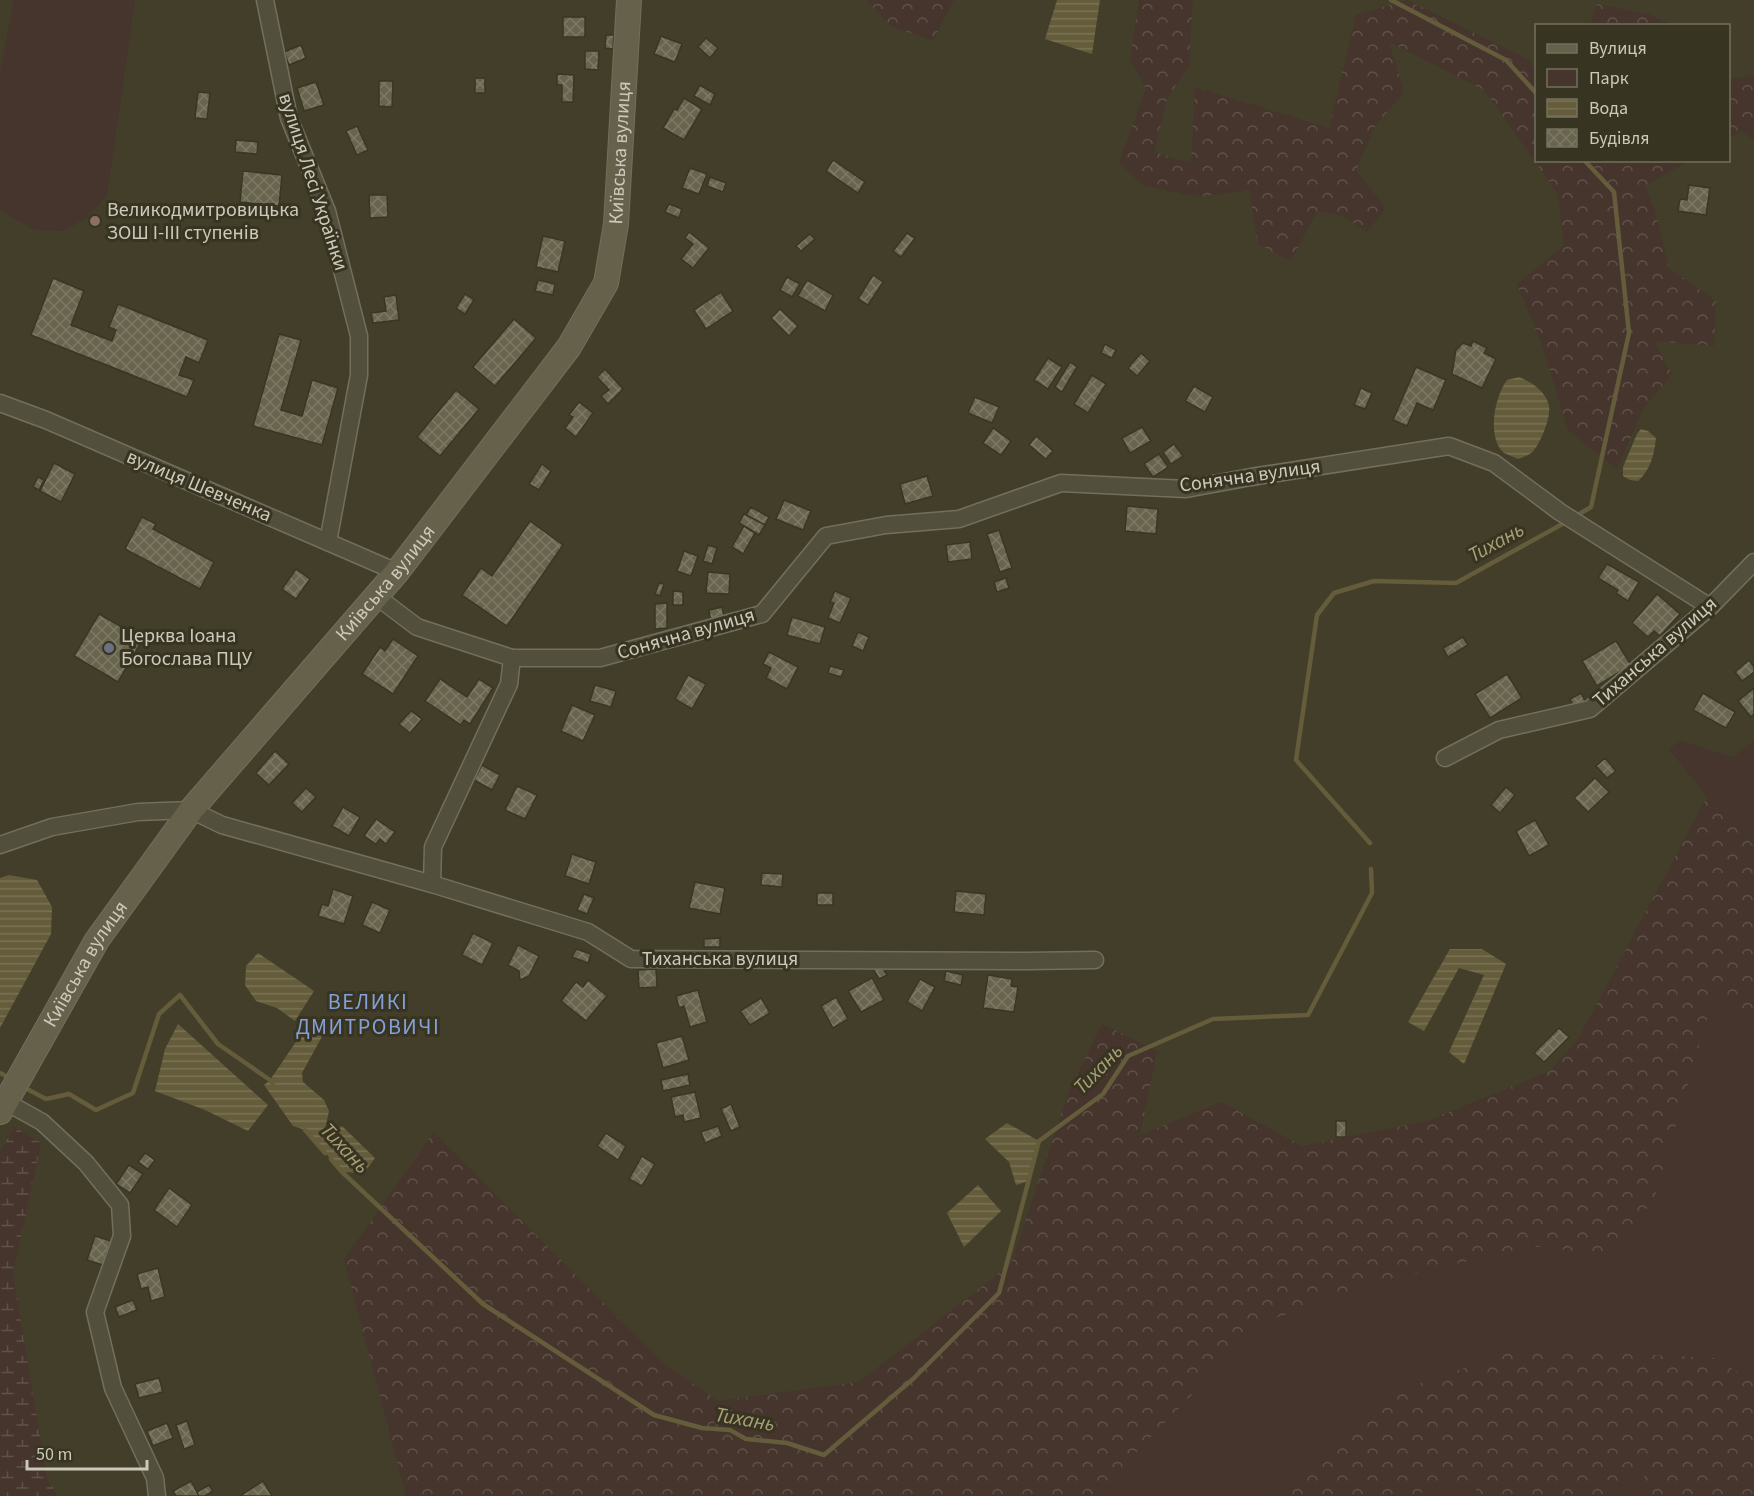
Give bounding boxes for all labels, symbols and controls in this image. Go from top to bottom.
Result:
legend [1535,24,1730,162]
text: Вулиця [1589,36,1647,61]
text: Парк [1589,66,1629,91]
street label: Київська вулиця [602,80,638,225]
street label: вулиця Лесі Українки [271,90,355,274]
text: Вода [1589,96,1628,121]
text: Будівля [1589,126,1649,151]
place label: Великодмитровицька ЗОШ І-ІІІ ступенів [107,196,299,247]
marker: Великодмитровицька ЗОШ І-ІІІ ступенів [88,214,102,228]
street label: вулиця Шевченка [122,443,276,529]
street label: Сонячна вулиця [1178,452,1322,500]
water label: Тихань [1462,514,1530,570]
street label: Київська вулиця [329,519,442,647]
street label: Тиханська вулиця [1587,590,1723,714]
street label: Сонячна вулиця [614,601,758,667]
place label: Церква Іоана Богослава ПЦУ [121,622,253,673]
marker: Церква Іоана Богослава ПЦУ [102,641,116,655]
street label: Київська вулиця [37,895,135,1032]
street label: Тиханська вулиця [642,945,798,973]
district label: ВЕЛИКІ ДМИТРОВИЧІ [296,986,440,1043]
water label: Тихань [1066,1037,1130,1101]
water label: Тихань [313,1116,377,1180]
water label: Тихань [713,1399,777,1439]
scale bar [27,1433,147,1471]
text: 50 m [36,1442,72,1467]

